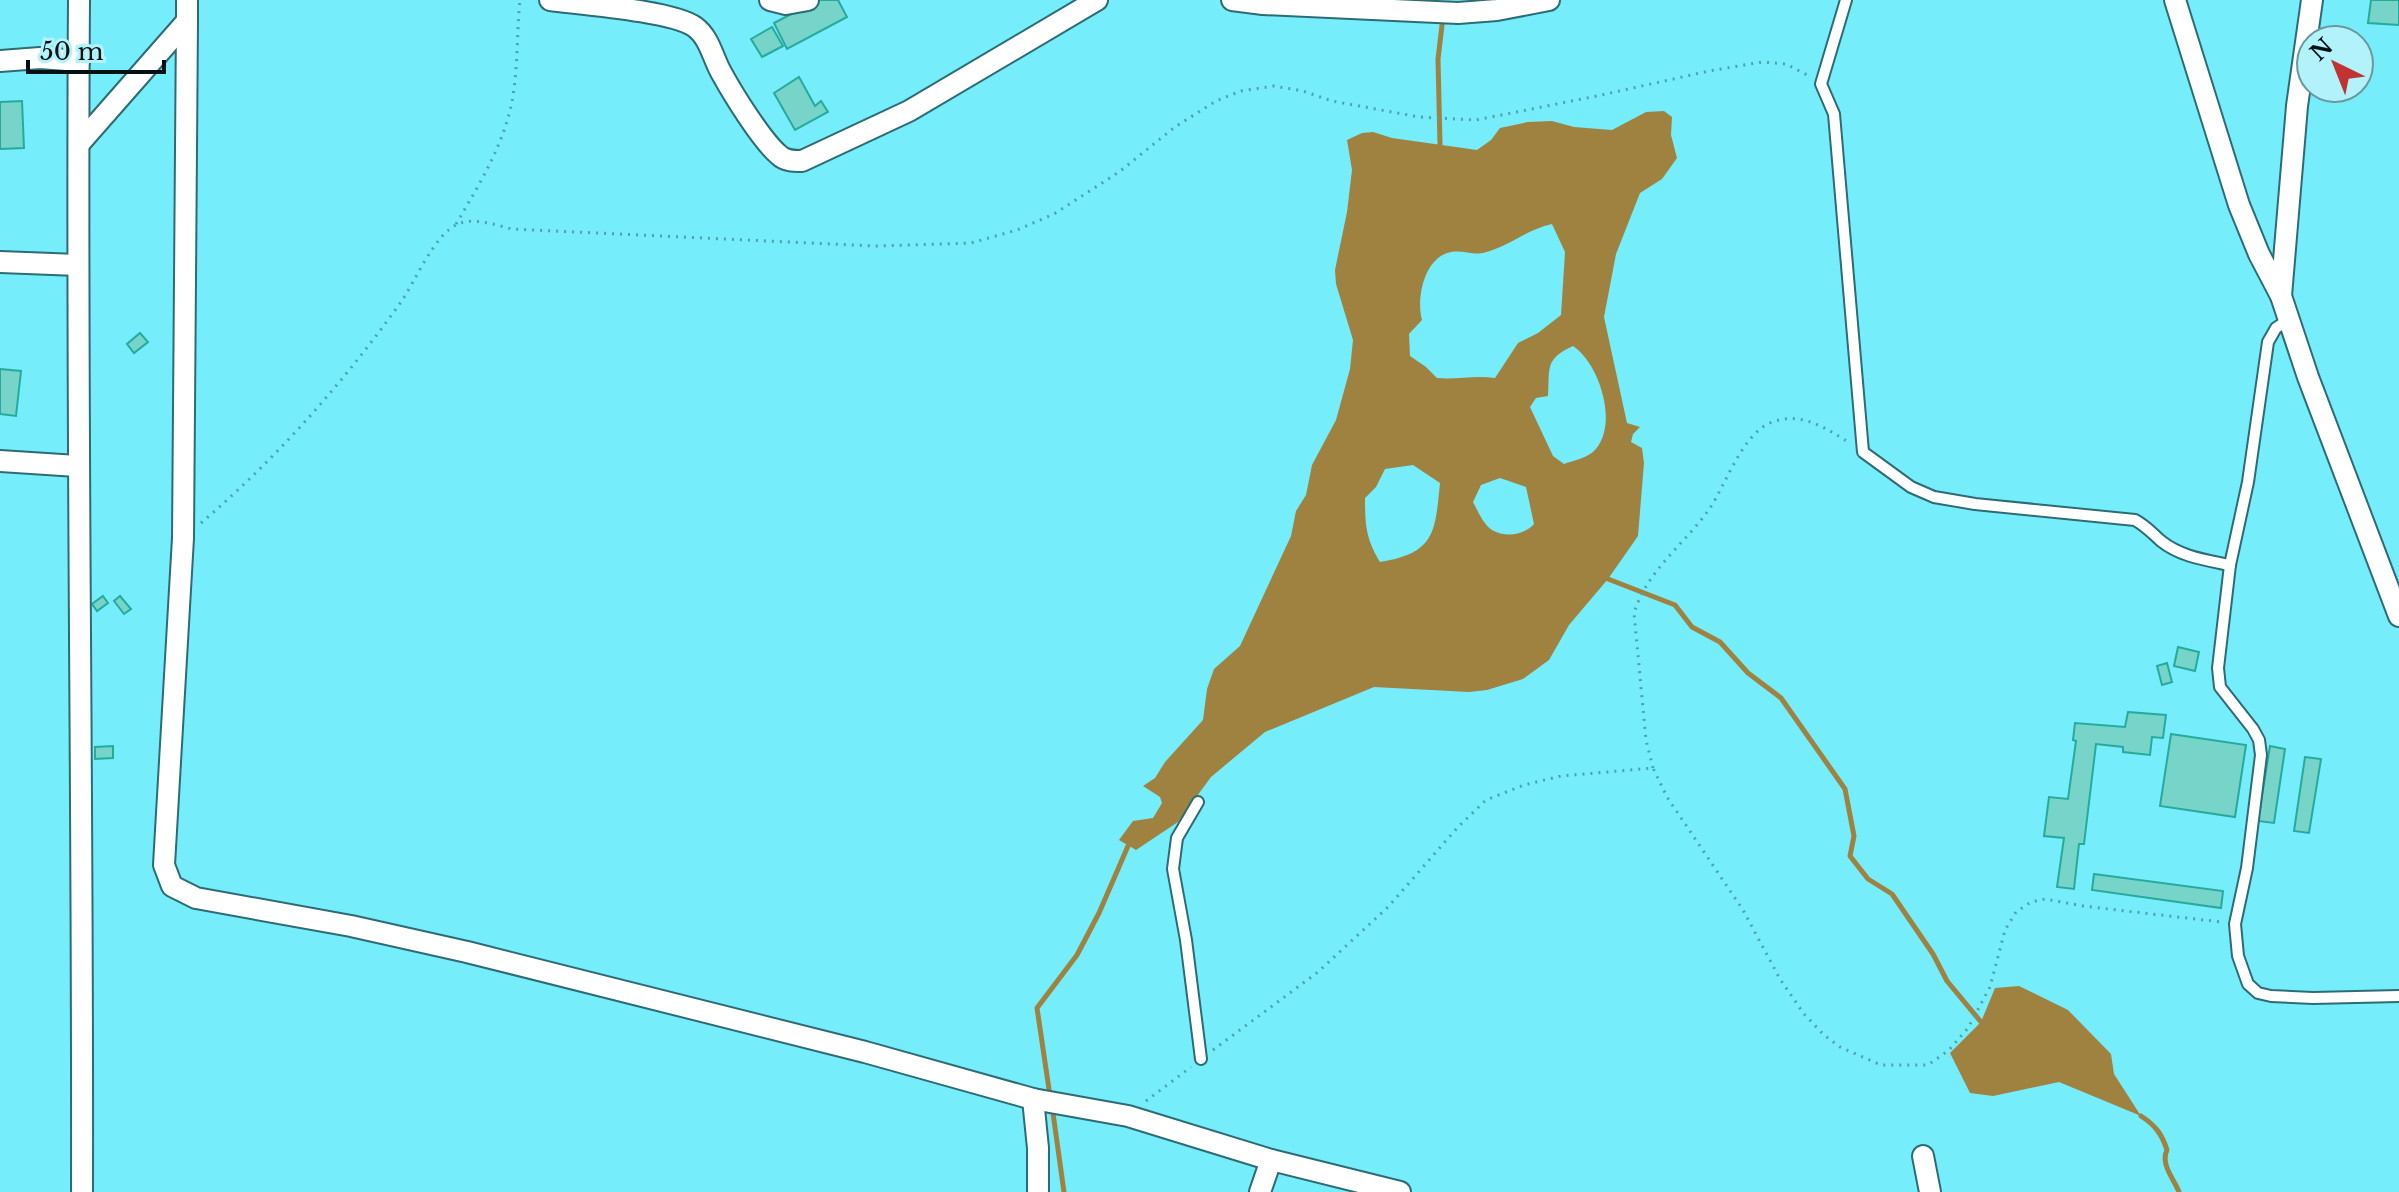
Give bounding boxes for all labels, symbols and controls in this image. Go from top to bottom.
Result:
scale bar [28,24,164,74]
north arrow [2295,24,2375,104]
text: N [2305,33,2339,67]
text: 50 m [40,37,104,66]

